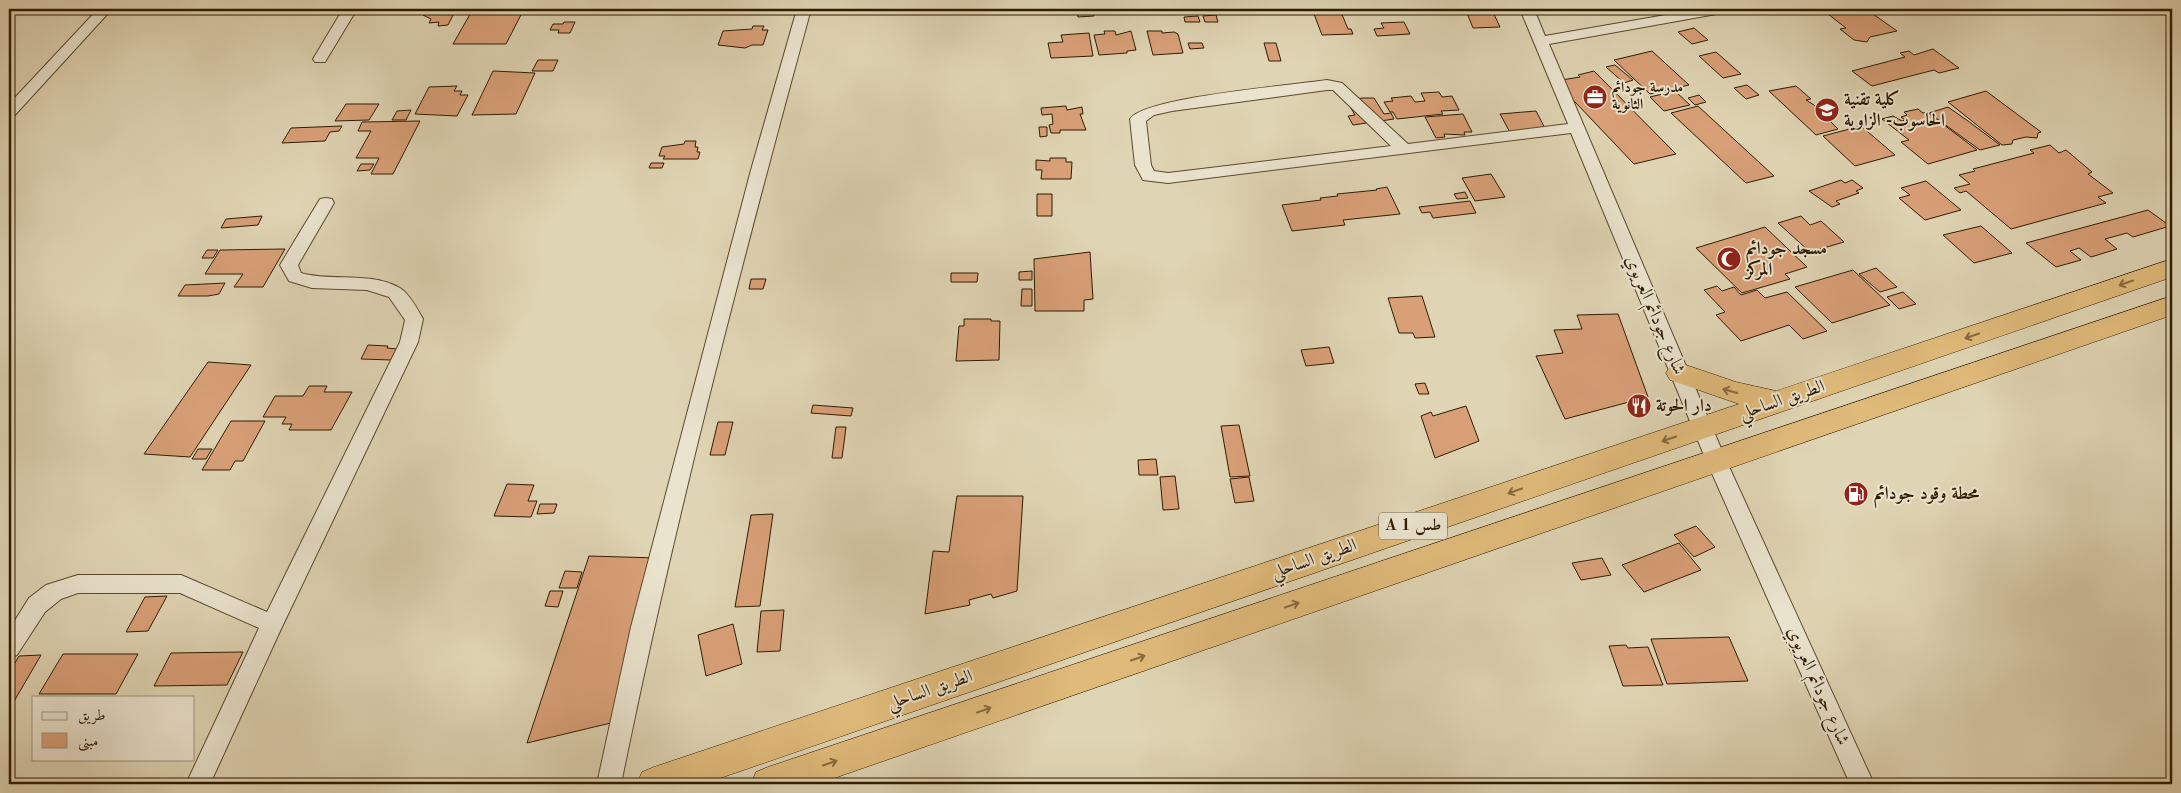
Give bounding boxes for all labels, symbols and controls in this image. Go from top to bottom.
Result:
place label: مدرسة جودائم الثانوية [1612,80,1683,113]
office icon: مدرسة جودائم الثانوية [1582,84,1608,110]
place label: كلية تقنية الحاسوب- الزاوية [1844,89,1945,131]
school or university icon: كلية تقنية الحاسوب- الزاوية [1814,97,1840,123]
place label: مسجد جودائم المركز [1744,239,1827,281]
mosque icon: مسجد جودائم المركز [1716,246,1742,272]
street label: شارع جودائم العريوي [1616,253,1688,380]
one-way arrow [2118,279,2134,289]
one-way arrow [1965,332,1981,341]
street label: الطريق الساحلي [1737,377,1829,430]
one-way arrow [1723,386,1739,396]
restaurant icon: دار الحوتة [1626,393,1652,419]
place label: دار الحوتة [1656,397,1712,416]
one-way arrow [1661,434,1677,444]
fuel station icon: محطة وقود جودائم [1843,481,1869,507]
place label: محطة وقود جودائم [1874,484,1980,509]
one-way arrow [1508,487,1524,496]
road number: A 1 طس [1379,512,1447,540]
street label: الطريق الساحلي [1269,536,1361,589]
one-way arrow [1283,600,1299,609]
street label: شارع جودائم العريوي [1778,624,1852,750]
one-way arrow [1129,653,1145,662]
street label: الطريق الساحلي [885,667,977,720]
legend [32,696,195,760]
one-way arrow [976,705,991,714]
text: طريق [78,709,105,725]
text: مبنى [78,735,98,752]
one-way arrow [822,758,837,767]

